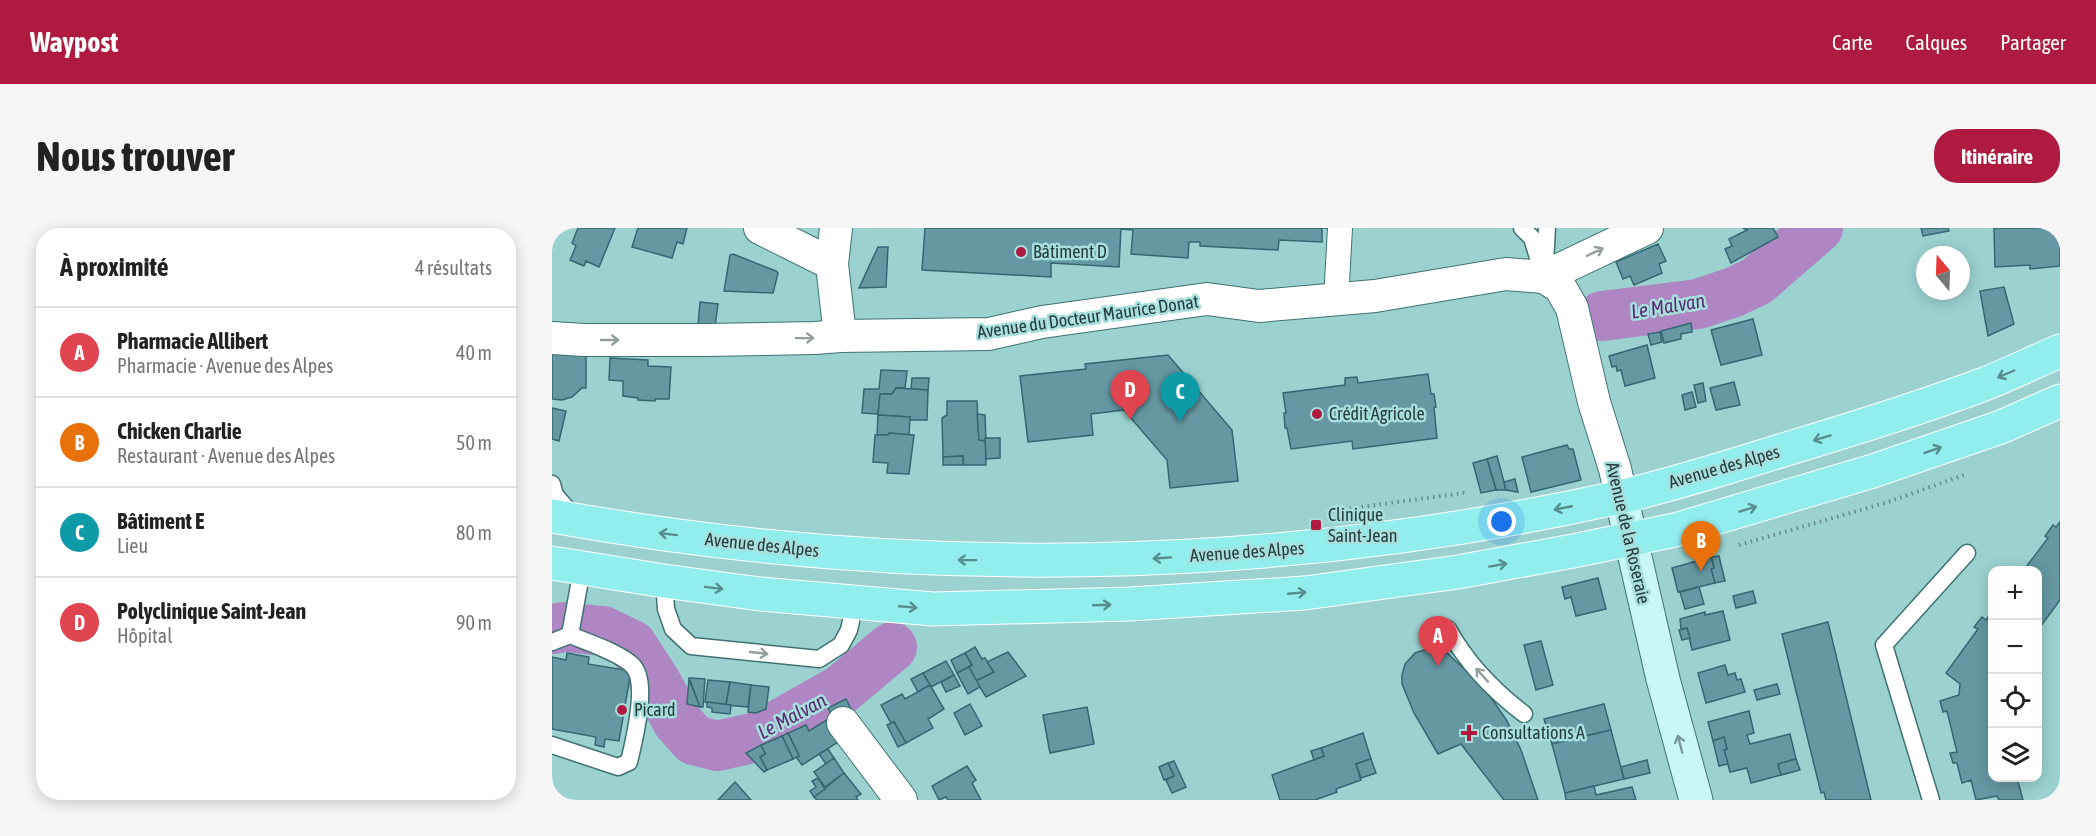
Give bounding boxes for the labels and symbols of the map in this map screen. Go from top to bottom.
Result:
place label: Bâtiment D [1033,241,1107,262]
marker: Bâtiment D [1014,245,1028,259]
one-way arrow [1586,246,1604,258]
north arrow [1916,246,1970,300]
water label: Le Malvan [1629,288,1707,323]
street label: Avenue du Docteur Maurice Donat [976,291,1200,342]
one-way arrow [795,333,815,344]
one-way arrow [600,334,620,346]
one-way arrow [1998,369,2016,380]
pin: D [1110,370,1150,420]
pin: C [1160,372,1200,422]
place label: Crédit Agricole [1329,403,1425,424]
marker: Crédit Agricole [1310,407,1324,421]
one-way arrow [1813,433,1832,444]
street label: Avenue des Alpes [1666,441,1782,492]
one-way arrow [1923,443,1942,454]
street label: Avenue de la Roseraie [1602,460,1655,606]
one-way arrow [1554,503,1573,514]
one-way arrow [1738,503,1757,514]
place label: Clinique Saint-Jean [1328,504,1398,546]
your location [1487,507,1516,536]
marker: Clinique Saint-Jean [1309,518,1323,532]
pin: B [1682,522,1720,571]
one-way arrow [659,528,678,539]
street label: Avenue des Alpes [704,528,820,561]
street label: Avenue des Alpes [1189,537,1305,566]
one-way arrow [1152,553,1172,564]
one-way arrow [957,554,977,566]
one-way arrow [1488,559,1508,570]
one-way arrow [703,582,723,593]
one-way arrow [1287,587,1307,598]
one-way arrow [1092,600,1112,611]
one-way arrow [897,602,917,613]
pin: A [1418,616,1458,666]
one-way arrow [749,648,769,659]
one-way arrow [1475,668,1489,683]
water label: Le Malvan [754,688,830,743]
place label: Picard [634,699,675,720]
marker: Picard [615,703,629,717]
place label: Consultations A [1482,722,1585,743]
marker: Consultations A [1460,724,1478,742]
one-way arrow [1674,734,1686,753]

